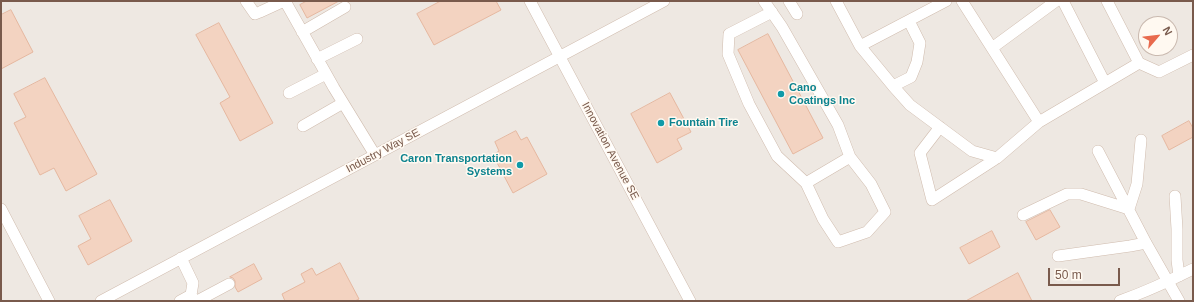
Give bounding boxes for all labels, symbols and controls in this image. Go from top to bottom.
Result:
north arrow [1138,16,1178,56]
text: N [1161,25,1175,37]
place label: Cano Coatings Inc [789,81,855,107]
marker: Cano Coatings Inc [776,89,786,99]
street label: Innovation Avenue SE [579,100,641,202]
place label: Fountain Tire [669,116,738,130]
marker: Fountain Tire [656,118,666,128]
street label: Industry Way SE [344,126,422,176]
place label: Caron Transportation Systems [400,152,512,178]
marker: Caron Transportation Systems [515,160,525,170]
scale bar [1050,260,1122,286]
text: 50 m [1055,268,1082,282]

